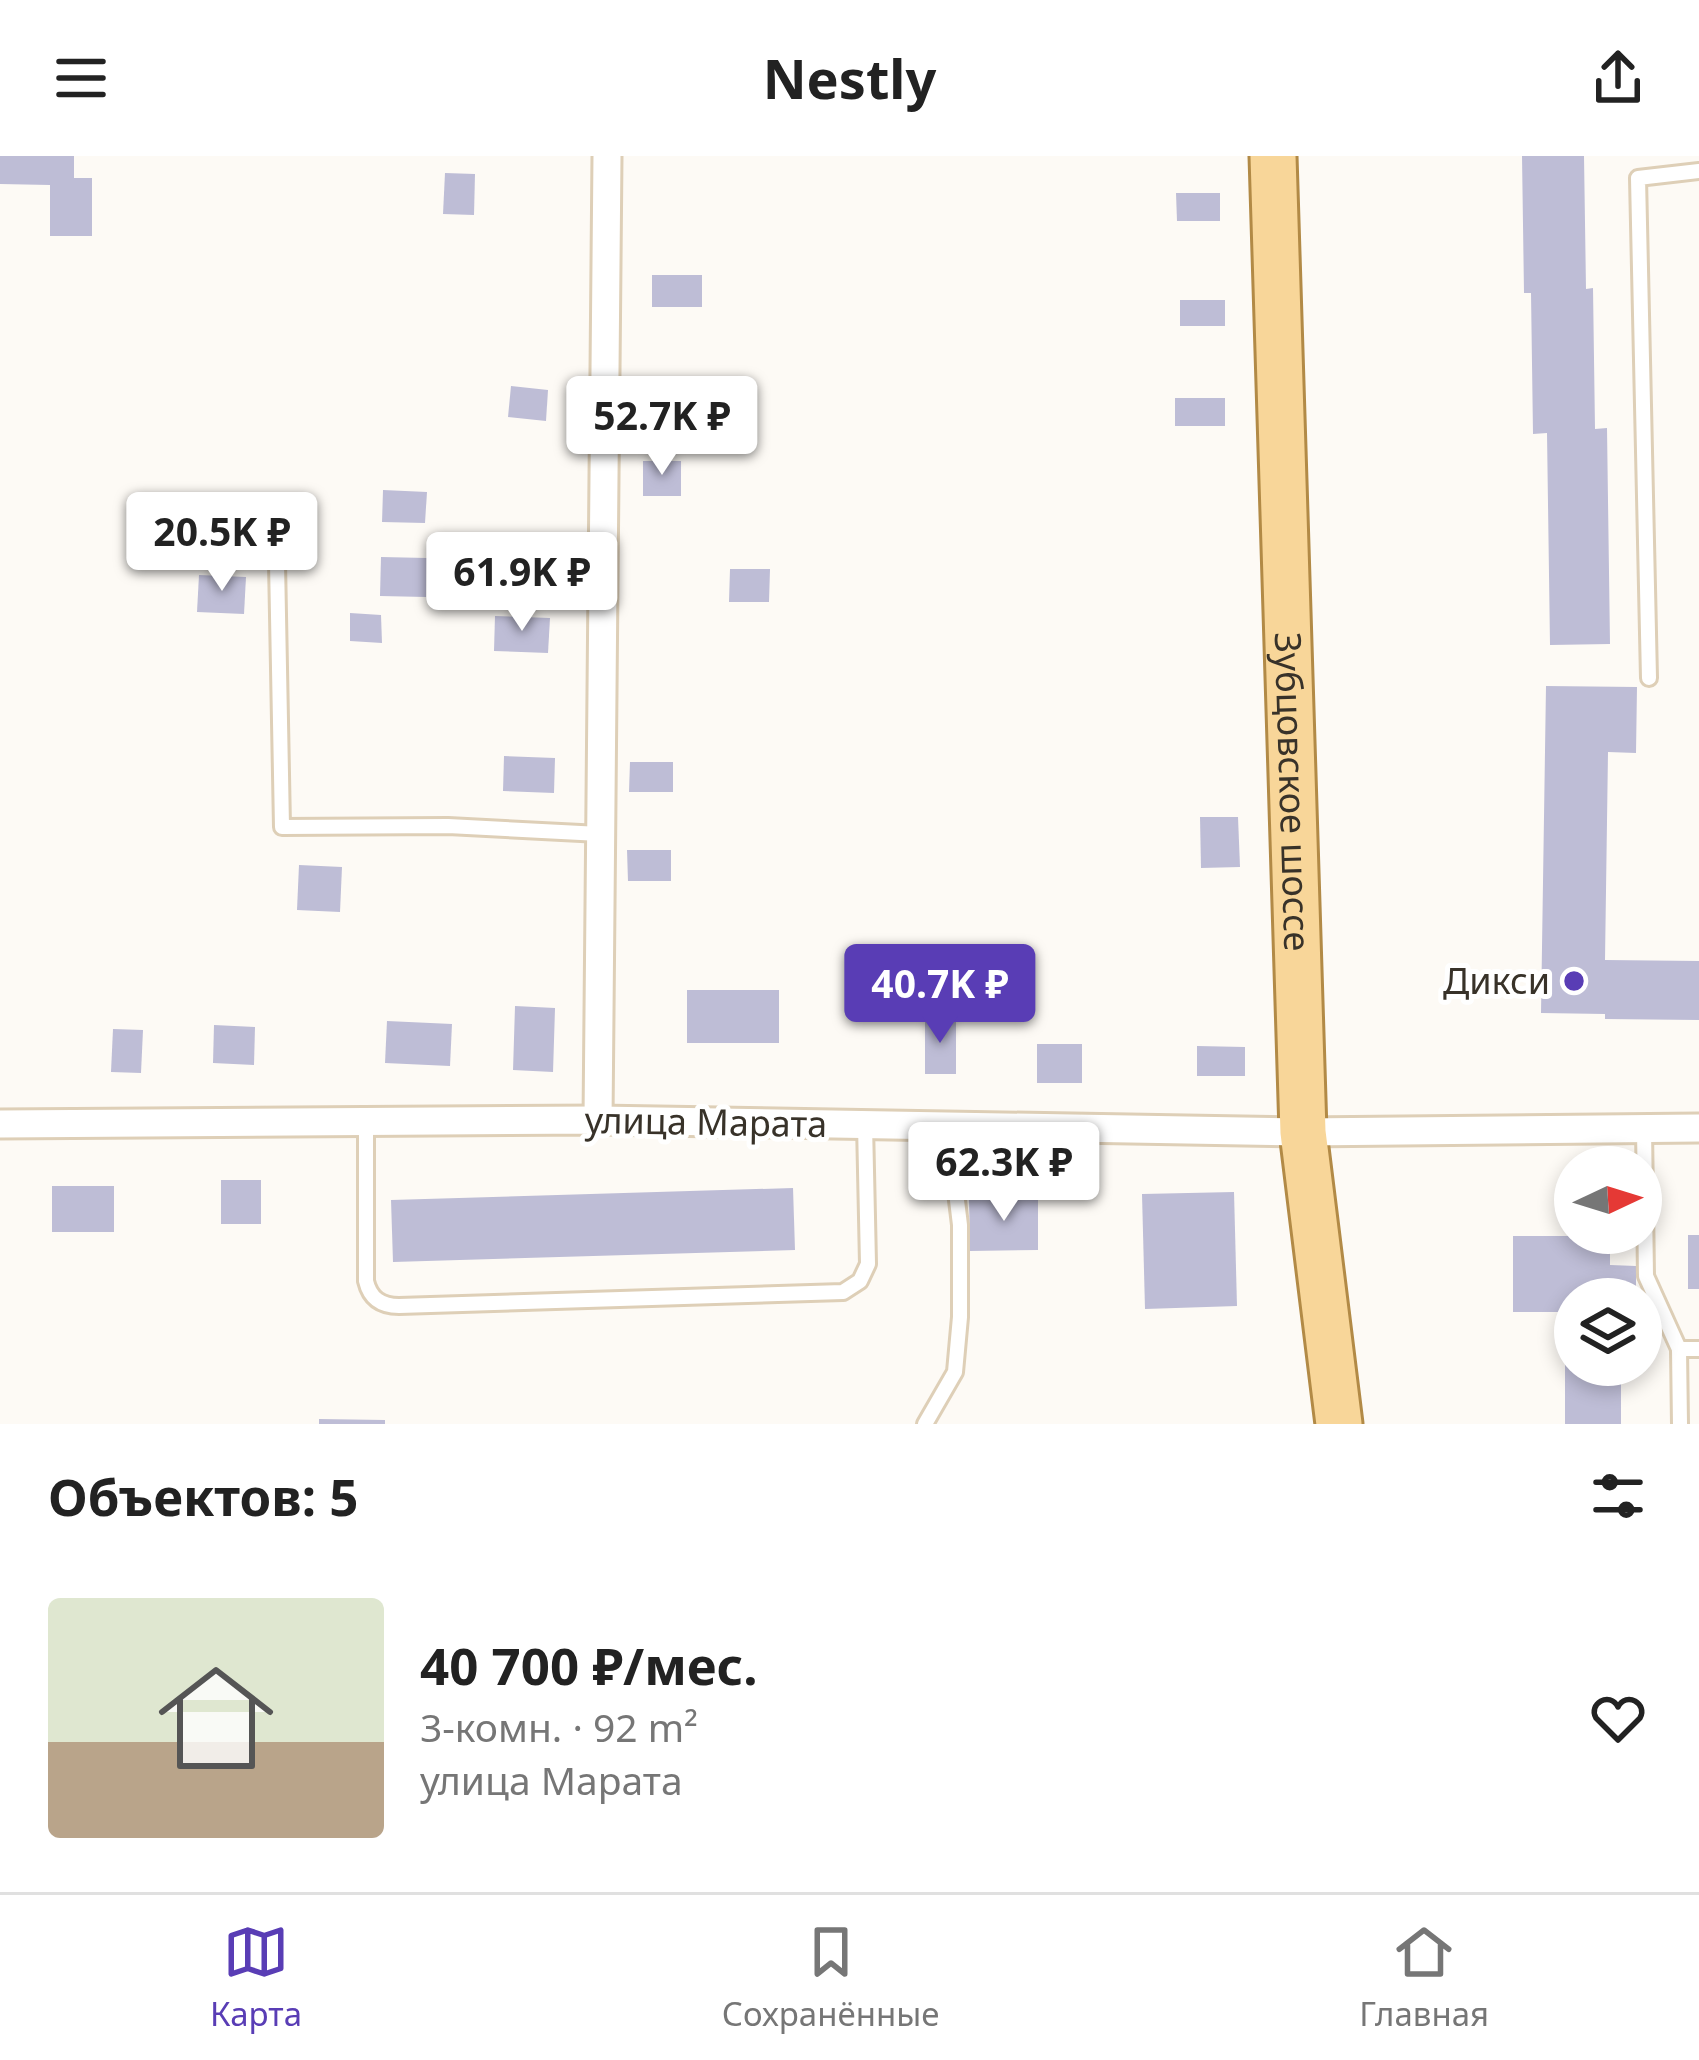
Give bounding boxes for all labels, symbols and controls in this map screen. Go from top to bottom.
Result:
text: Nestly [763,41,936,115]
icon: menu [48,45,114,111]
icon: share [1585,45,1651,111]
pin: 52.7K ₽ [551,376,773,478]
text: 52.7K ₽ [593,388,731,441]
pin: 20.5K ₽ [111,492,333,594]
text: 20.5K ₽ [153,504,291,557]
pin: 61.9K ₽ [411,532,633,634]
text: 61.9K ₽ [453,544,591,597]
street label: Зубцовское шоссе [1264,631,1322,952]
pin: 40.7K ₽ [829,944,1051,1046]
text: 40.7K ₽ [871,956,1009,1009]
place label: Дикси [1443,956,1550,1005]
marker: Дикси [1561,968,1587,994]
street label: улица Марата [584,1095,828,1148]
pin: 62.3K ₽ [893,1122,1115,1224]
text: 62.3K ₽ [935,1134,1073,1187]
north arrow [1554,1146,1662,1254]
map controls [1554,1146,1662,1386]
button: layers [1554,1278,1662,1386]
text: Объектов: 5 [48,1461,358,1531]
icon: filters [1585,1463,1651,1529]
text: 40 700 ₽/мес. [420,1630,758,1700]
icon: home [144,1646,288,1790]
icon: heart [1585,1685,1651,1751]
text: 3-комн. · 92 m² [420,1700,698,1753]
text: улица Марата [420,1753,683,1806]
tab: Карта [210,1919,302,2036]
tab: Сохранённые [722,1919,939,2036]
tab: Главная [1359,1919,1489,2036]

